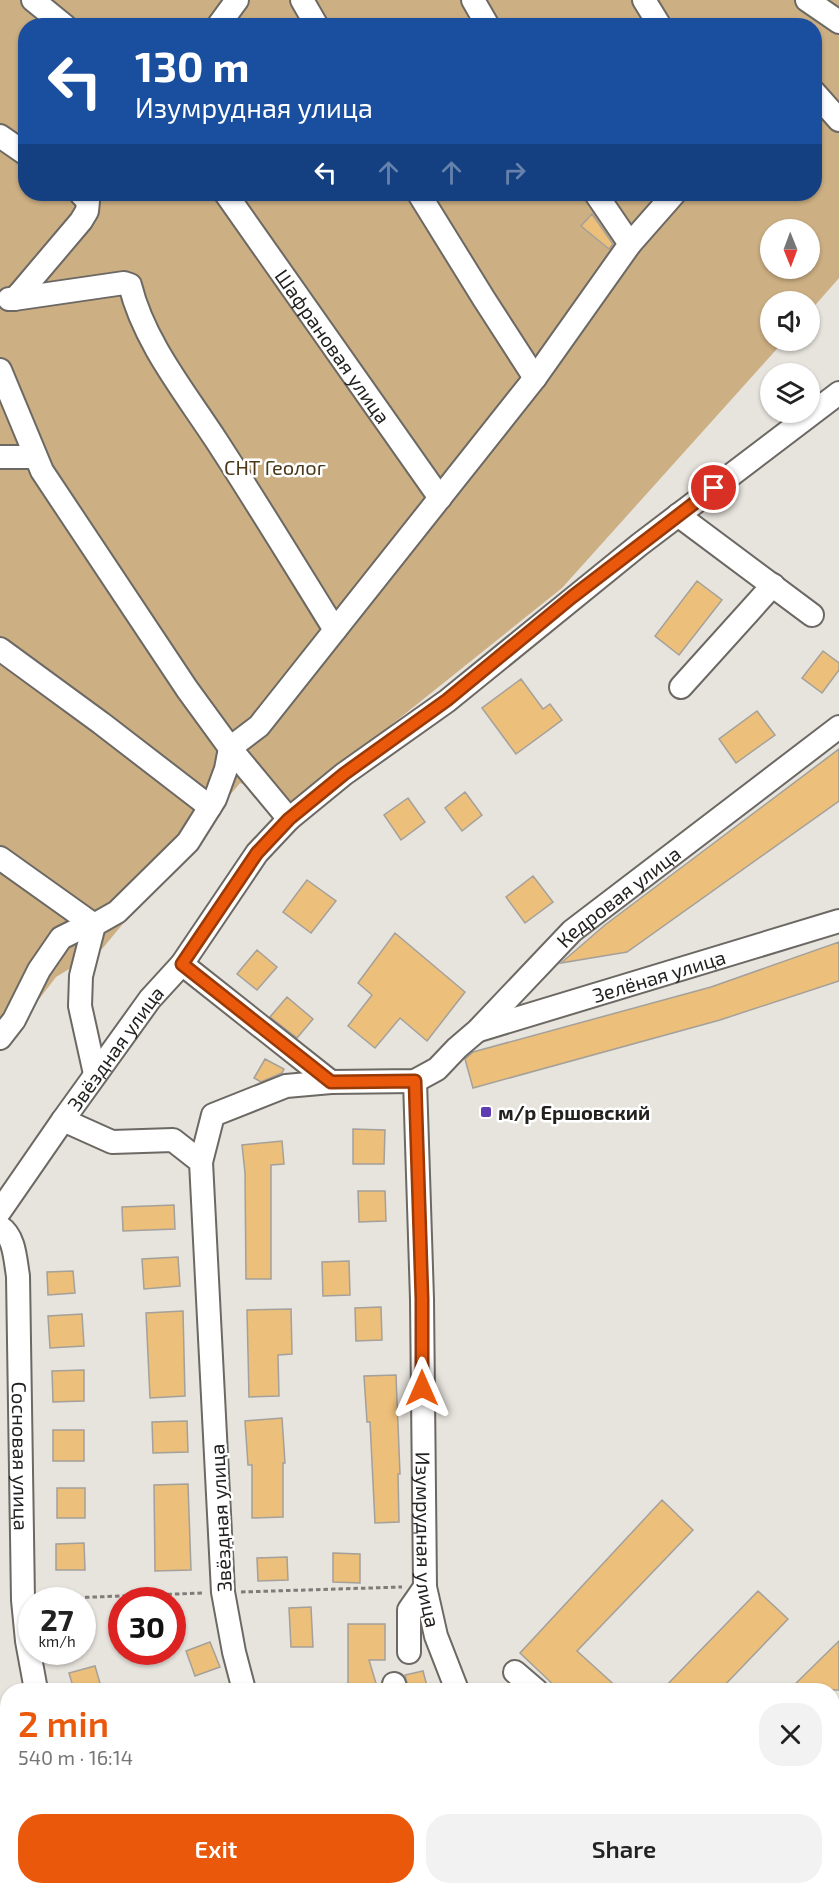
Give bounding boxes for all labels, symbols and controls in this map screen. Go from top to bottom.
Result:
text: 130 m [135,40,250,90]
icon: left [36,42,114,120]
text: Изумрудная улица [135,91,373,123]
icon: left [309,156,342,189]
icon: ahead [372,156,405,189]
icon: ahead [435,156,468,189]
icon: right [498,156,531,189]
north arrow [760,219,820,279]
map controls [760,219,820,423]
street label: Шафрановая улица [271,264,396,428]
button: sound [760,291,820,351]
button: layers [760,363,820,423]
park label: СНТ Геолог [224,455,326,479]
pin [688,462,739,513]
icon: arrive [697,471,730,504]
street label: Кедровая улица [551,841,685,952]
street label: Зелёная улица [590,944,728,1007]
street label: Звёздная улица [62,981,168,1115]
place label: м/р Ершовский [498,1100,650,1124]
marker: м/р Ершовский [479,1105,493,1119]
position arrow [390,1356,454,1420]
street label: Сосновая улица [8,1382,34,1531]
street label: Звёздная улица [204,1443,237,1593]
street label: Изумрудная улица [411,1452,446,1630]
speed limit sign: 30 [108,1587,186,1665]
text: 27 [40,1601,74,1637]
text: km/h [38,1632,76,1650]
text: 2 min [18,1701,109,1744]
button: close [759,1703,822,1766]
text: 540 m · 16:14 [18,1745,133,1769]
button: Exit [18,1814,414,1883]
button: Share [426,1814,822,1883]

